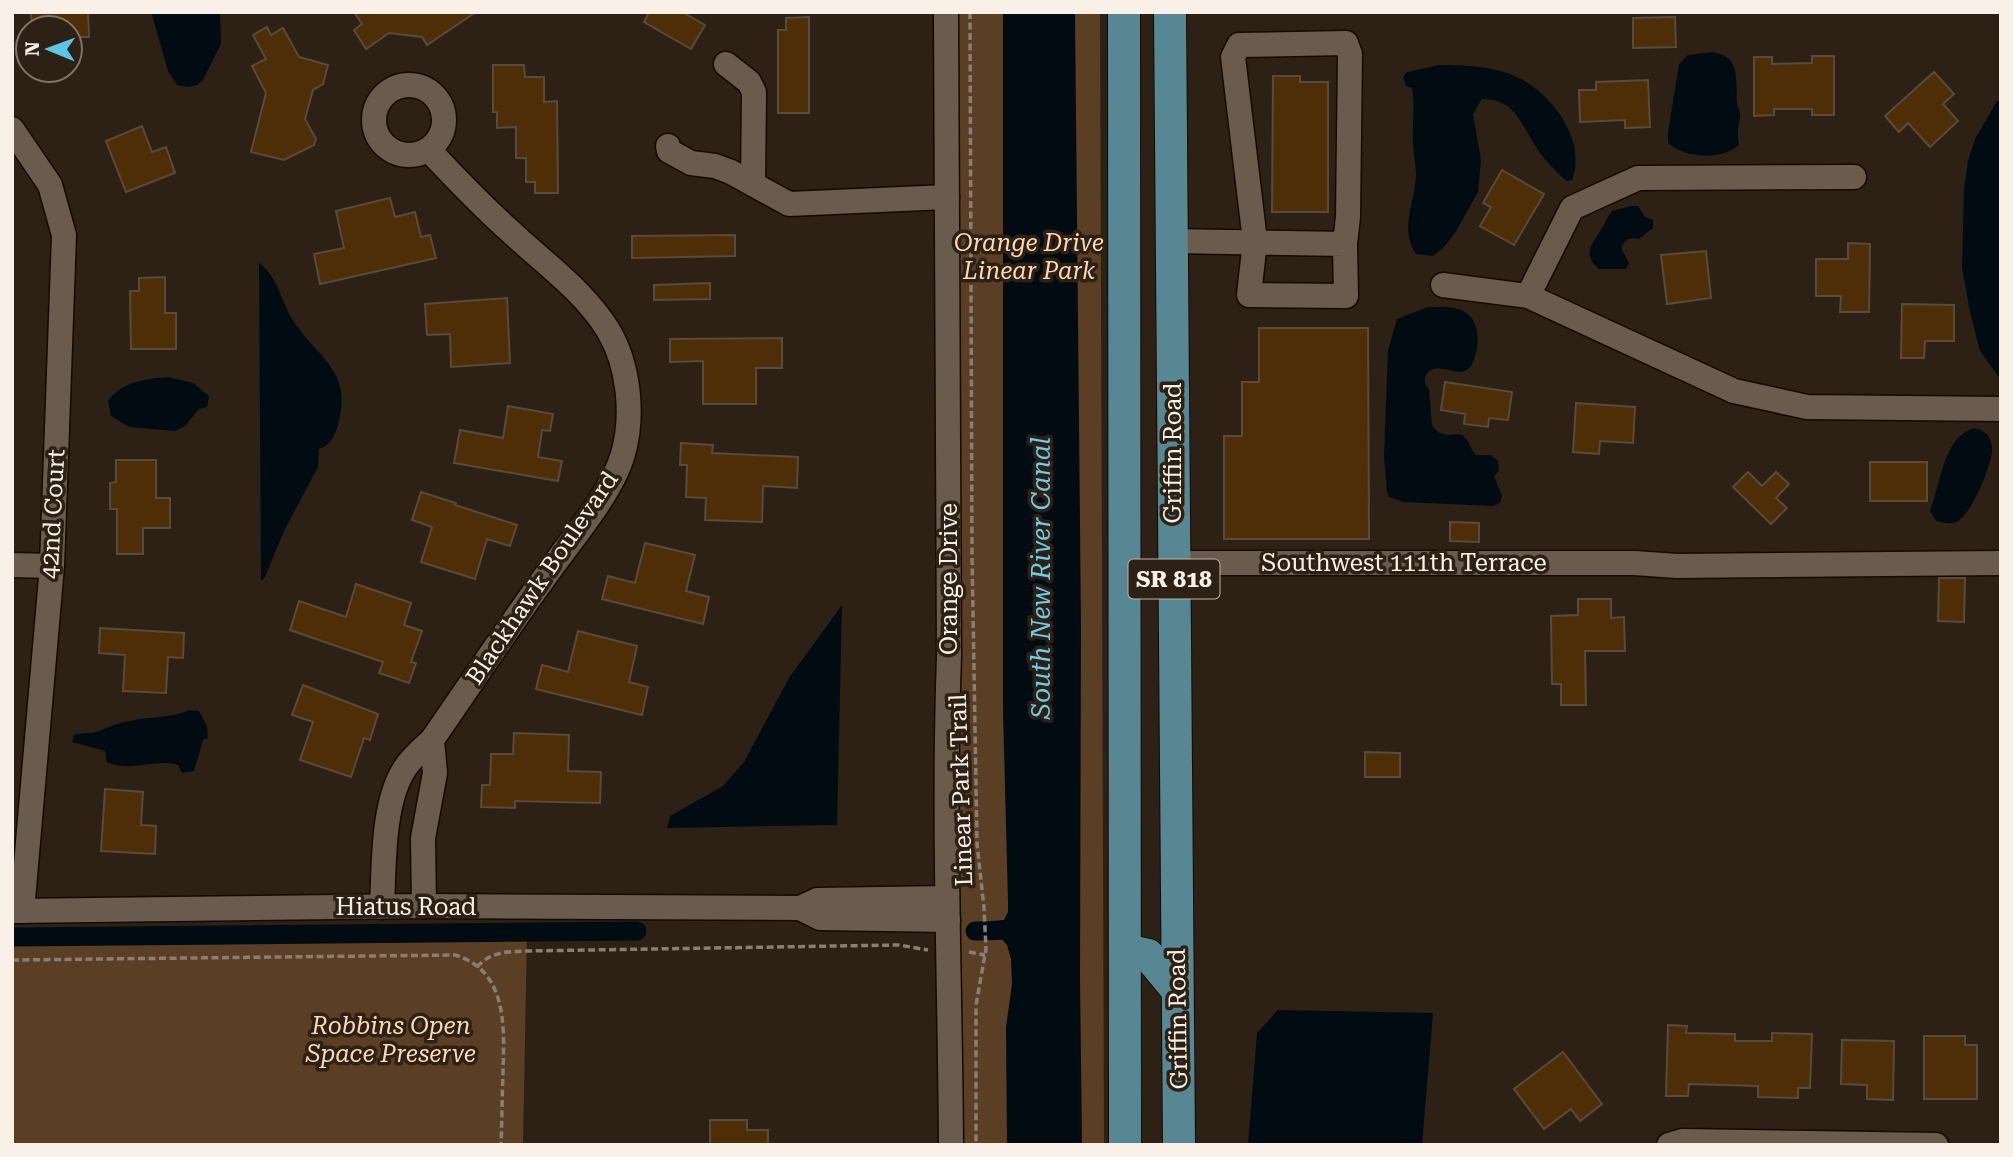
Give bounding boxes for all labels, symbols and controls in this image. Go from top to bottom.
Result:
north arrow [14,14,84,84]
text: N [21,41,44,56]
park label: Orange Drive Linear Park [954,229,1104,285]
street label: Griffin Road [1159,383,1187,523]
water label: South New River Canal [1026,437,1056,720]
street label: 42nd Court [36,448,70,580]
street label: Blackhawk Boulevard [460,466,624,690]
street label: Orange Drive [935,503,963,655]
street label: Southwest 111th Terrace [1261,549,1547,577]
road number: SR 818 [1128,559,1220,598]
street label: Linear Park Trail [944,693,978,887]
street label: Hiatus Road [336,893,476,921]
street label: Griffin Road [1163,948,1193,1090]
park label: Robbins Open Space Preserve [305,1012,476,1068]

